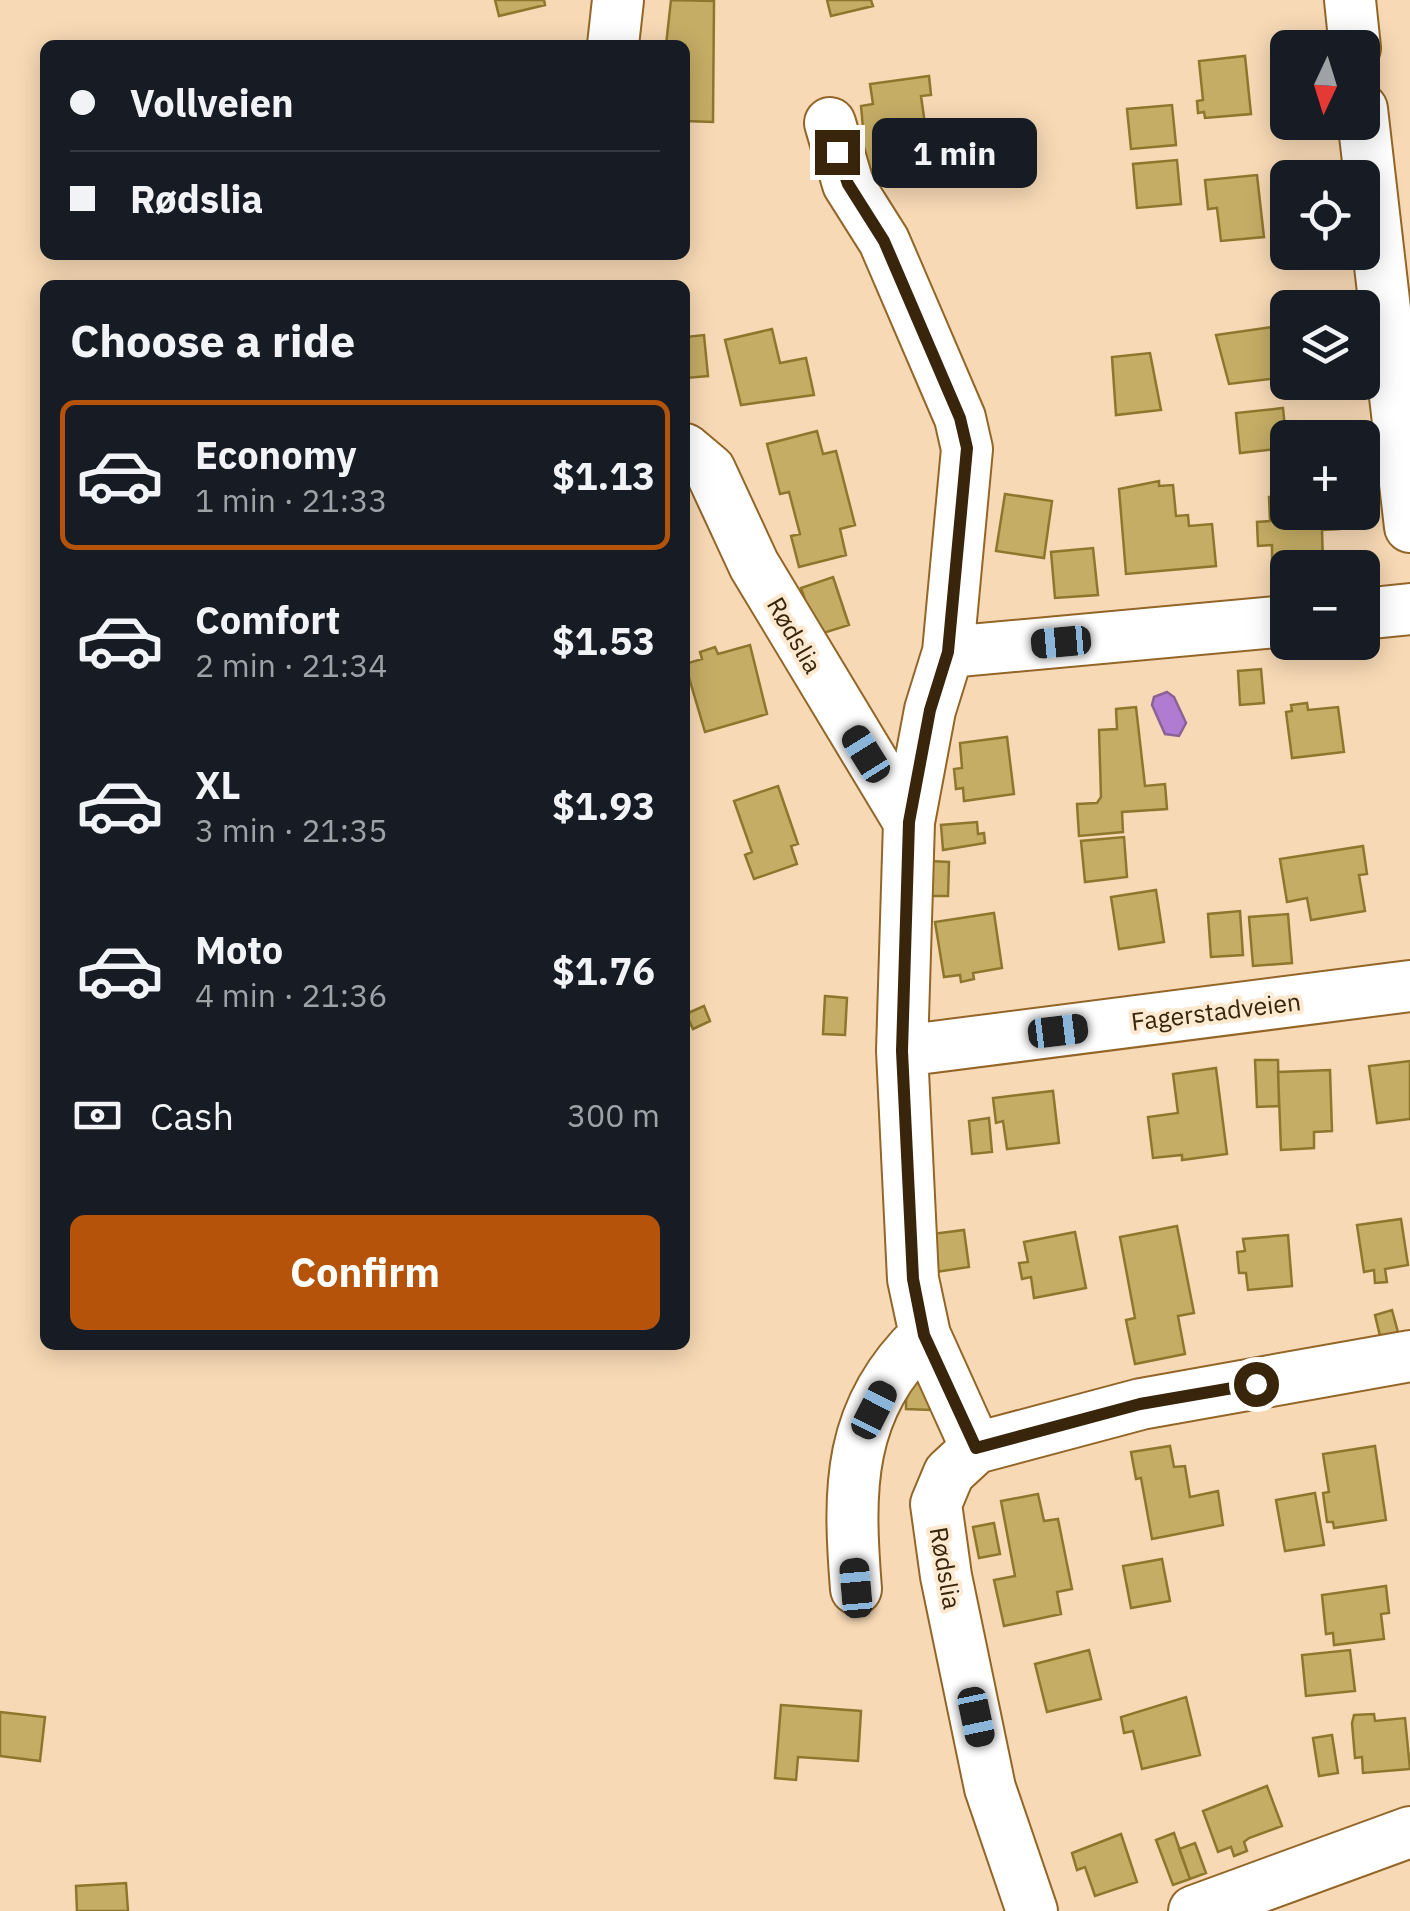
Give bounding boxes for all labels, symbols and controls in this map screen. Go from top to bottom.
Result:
north arrow [1270,30,1380,140]
map controls [1270,30,1380,660]
text: Vollveien [130,78,294,127]
callout: 1 min [872,117,1037,187]
route end [815,130,860,175]
text: 1 min [913,132,996,174]
button: locate [1270,160,1380,270]
text: Rødslia [130,174,263,223]
button: layers [1270,290,1380,400]
text: Choose a ride [70,311,355,369]
button: + [1270,420,1380,530]
icon: car [75,430,165,520]
text: Economy [195,430,357,479]
text: $1.13 [552,451,655,500]
text: 1 min · 21:33 [195,479,388,521]
button: − [1270,550,1380,660]
street label: Rødslia [760,591,830,679]
icon: car [75,595,165,685]
text: Comfort [195,595,340,644]
text: $1.53 [552,616,655,665]
car [1030,624,1092,660]
text: 2 min · 21:34 [195,644,388,686]
car [837,721,895,787]
icon: car [75,760,165,850]
text: XL [195,760,241,809]
text: $1.93 [552,781,655,830]
text: 3 min · 21:35 [195,809,388,851]
icon: car [75,925,165,1015]
text: Moto [195,925,283,974]
text: $1.76 [552,946,655,995]
text: 4 min · 21:36 [195,974,388,1016]
street label: Fagerstadveien [1129,984,1303,1038]
car [1026,1012,1090,1050]
icon: cash [70,1088,125,1143]
text: Cash [150,1091,234,1140]
text: 300 m [567,1094,660,1136]
button: Confirm [70,1215,660,1330]
route start [1234,1362,1279,1407]
car [847,1376,901,1444]
street label: Rødslia [923,1524,969,1612]
car [838,1557,874,1619]
car [955,1685,997,1749]

